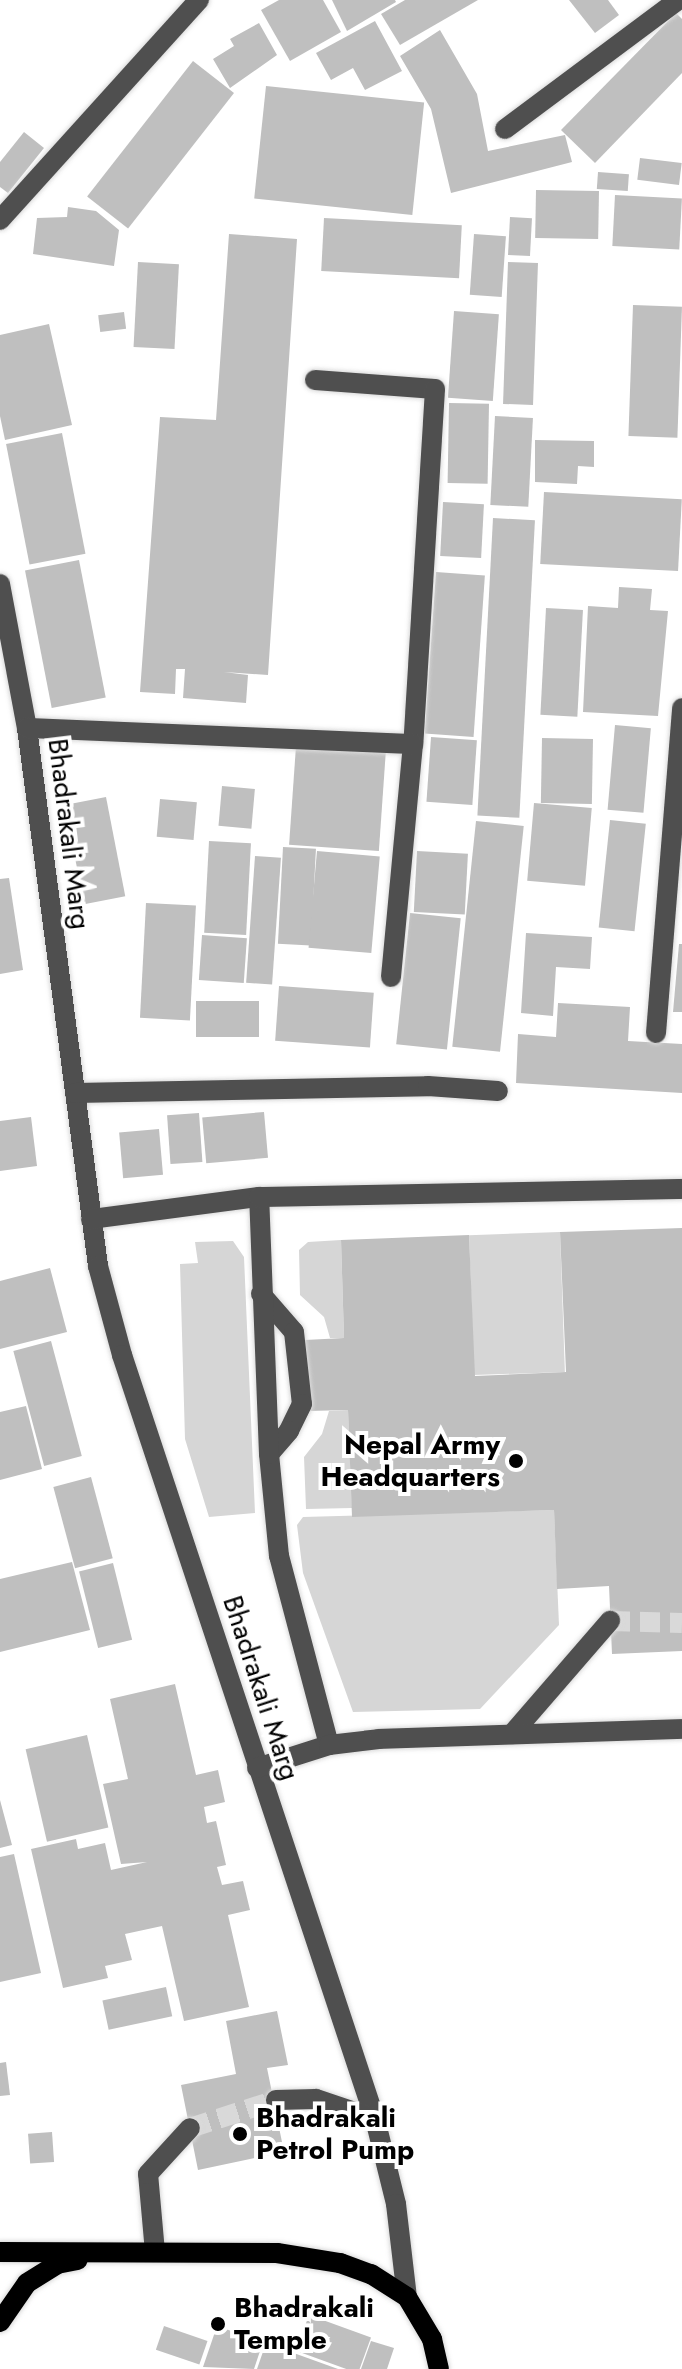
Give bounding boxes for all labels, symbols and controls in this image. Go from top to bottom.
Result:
street label: Bhadrakali Marg [41,737,97,931]
place label: Nepal Army Headquarters [320,1428,500,1494]
marker: Nepal Army Headquarters [507,1452,525,1470]
street label: Bhadrakali Marg [215,1591,307,1785]
place label: Bhadrakali Petrol Pump [256,2101,414,2167]
marker: Bhadrakali Petrol Pump [231,2125,249,2143]
place label: Bhadrakali Temple [234,2291,374,2357]
marker: Bhadrakali Temple [209,2315,227,2333]

